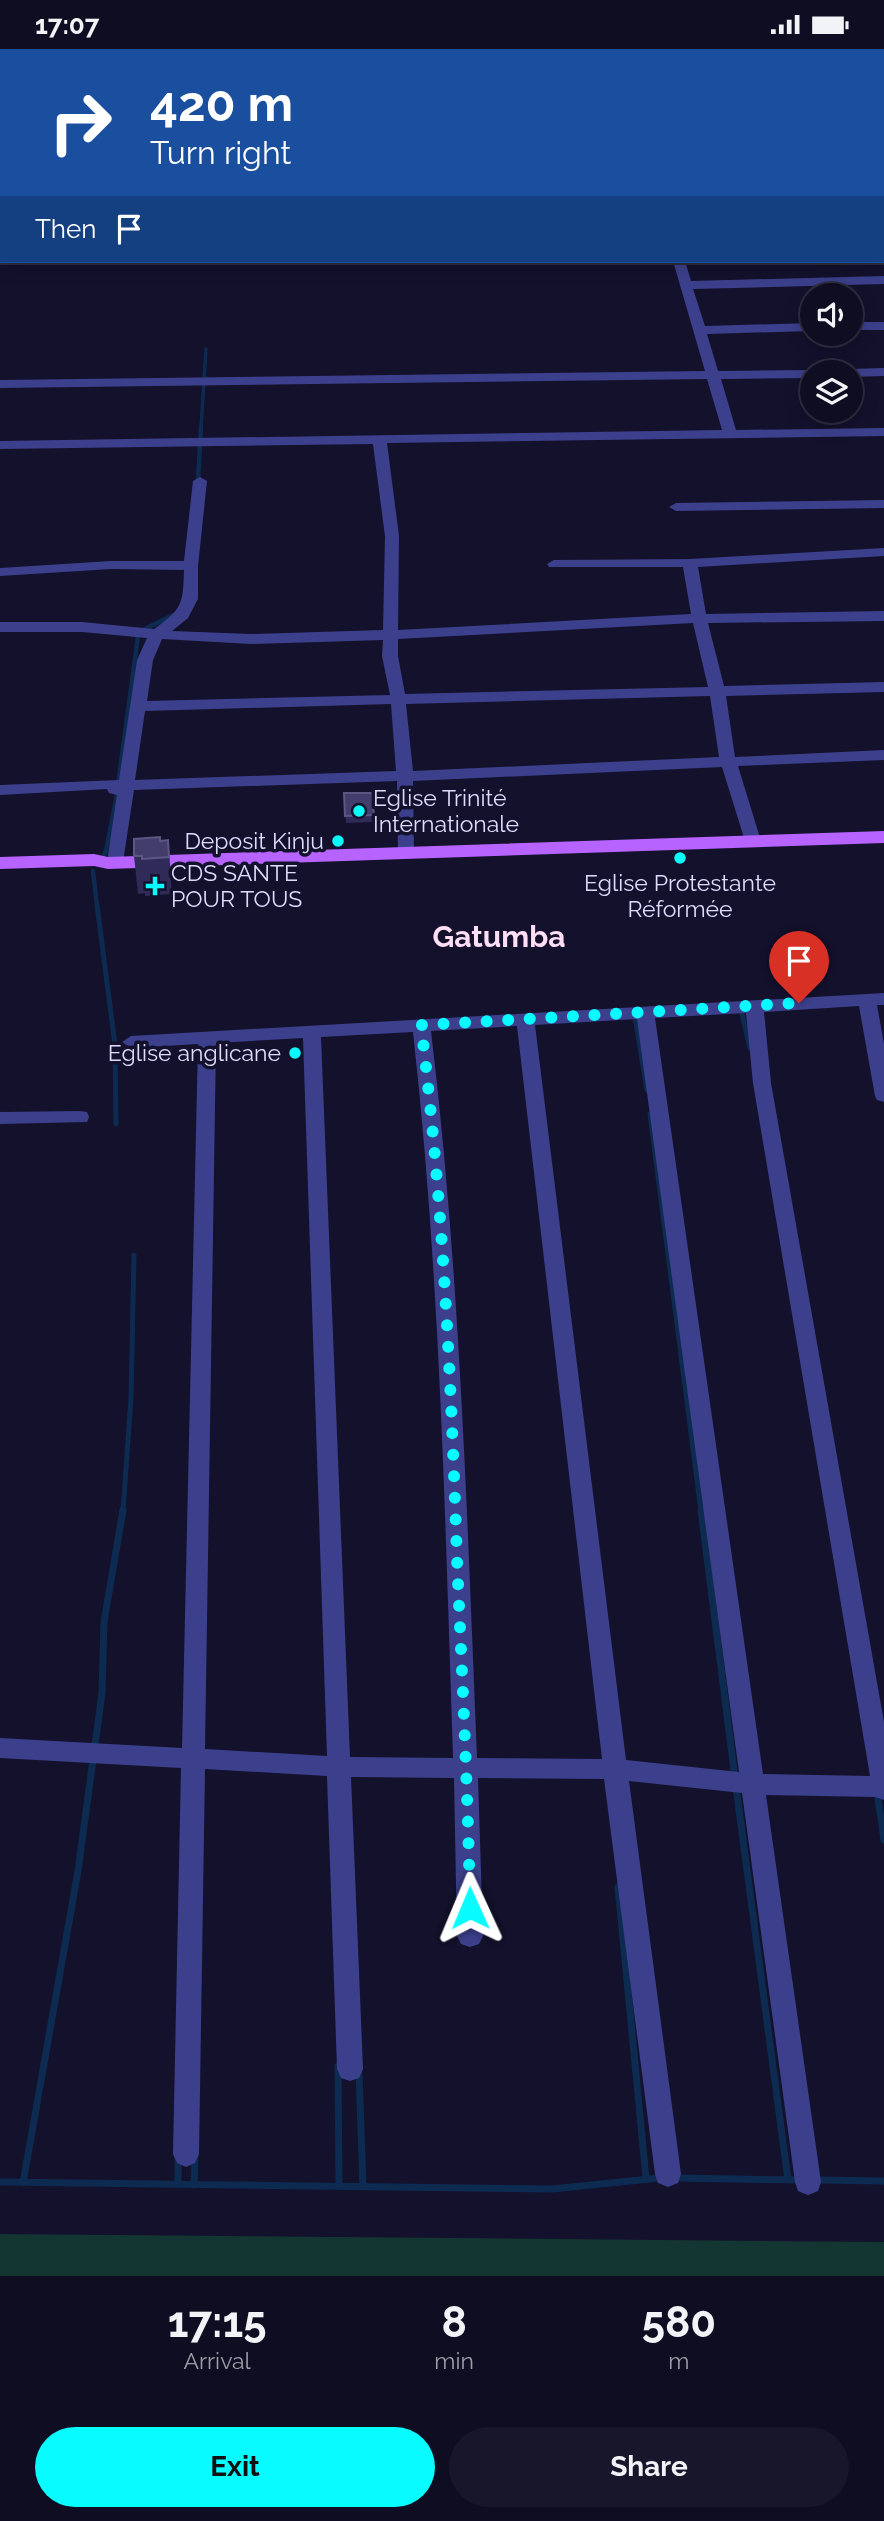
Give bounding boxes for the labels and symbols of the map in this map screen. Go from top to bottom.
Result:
place label: Eglise Trinité Internationale [373,784,519,837]
marker: Eglise Trinité Internationale [351,803,367,819]
place label: Deposit Kinju [184,827,324,854]
marker: Deposit Kinju [330,833,346,849]
marker: Eglise Protestante Réformée [672,850,688,866]
place label: CDS SANTE POUR TOUS [171,859,302,912]
place label: Eglise Protestante Réformée [584,869,776,922]
marker: CDS SANTE POUR TOUS [145,876,165,896]
district label: Gatumba [432,919,566,954]
pin [769,931,829,1003]
place label: Eglise anglicane [108,1039,281,1066]
marker: Eglise anglicane [287,1045,303,1061]
position arrow [433,1871,507,1945]

